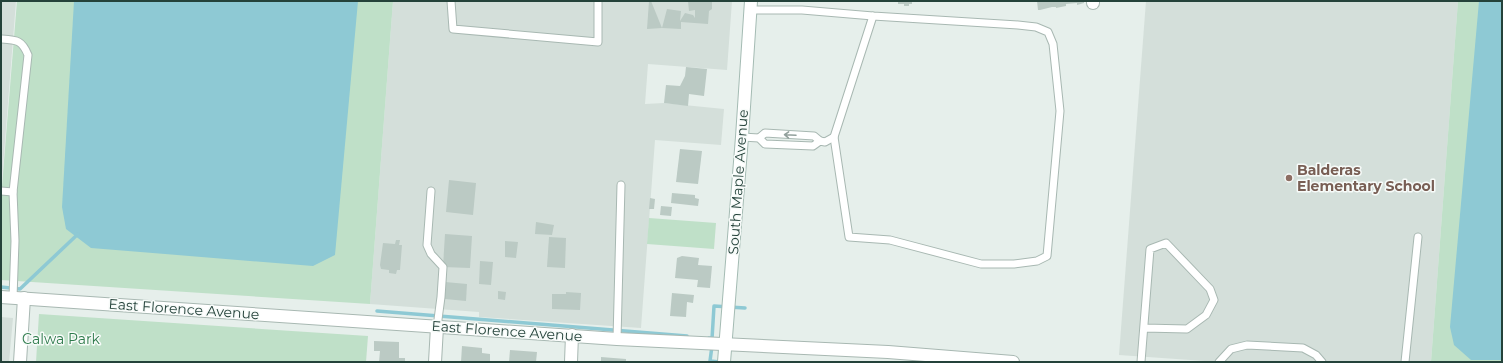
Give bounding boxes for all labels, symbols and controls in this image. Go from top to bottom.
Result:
street label: South Maple Avenue [724,109,752,255]
one-way arrow [784,131,797,138]
place label: Balderas Elementary School [1297,161,1435,195]
marker: Balderas Elementary School [1284,173,1294,183]
street label: East Florence Avenue [108,295,260,323]
street label: East Florence Avenue [431,317,583,345]
park label: Calwa Park [22,330,101,348]

